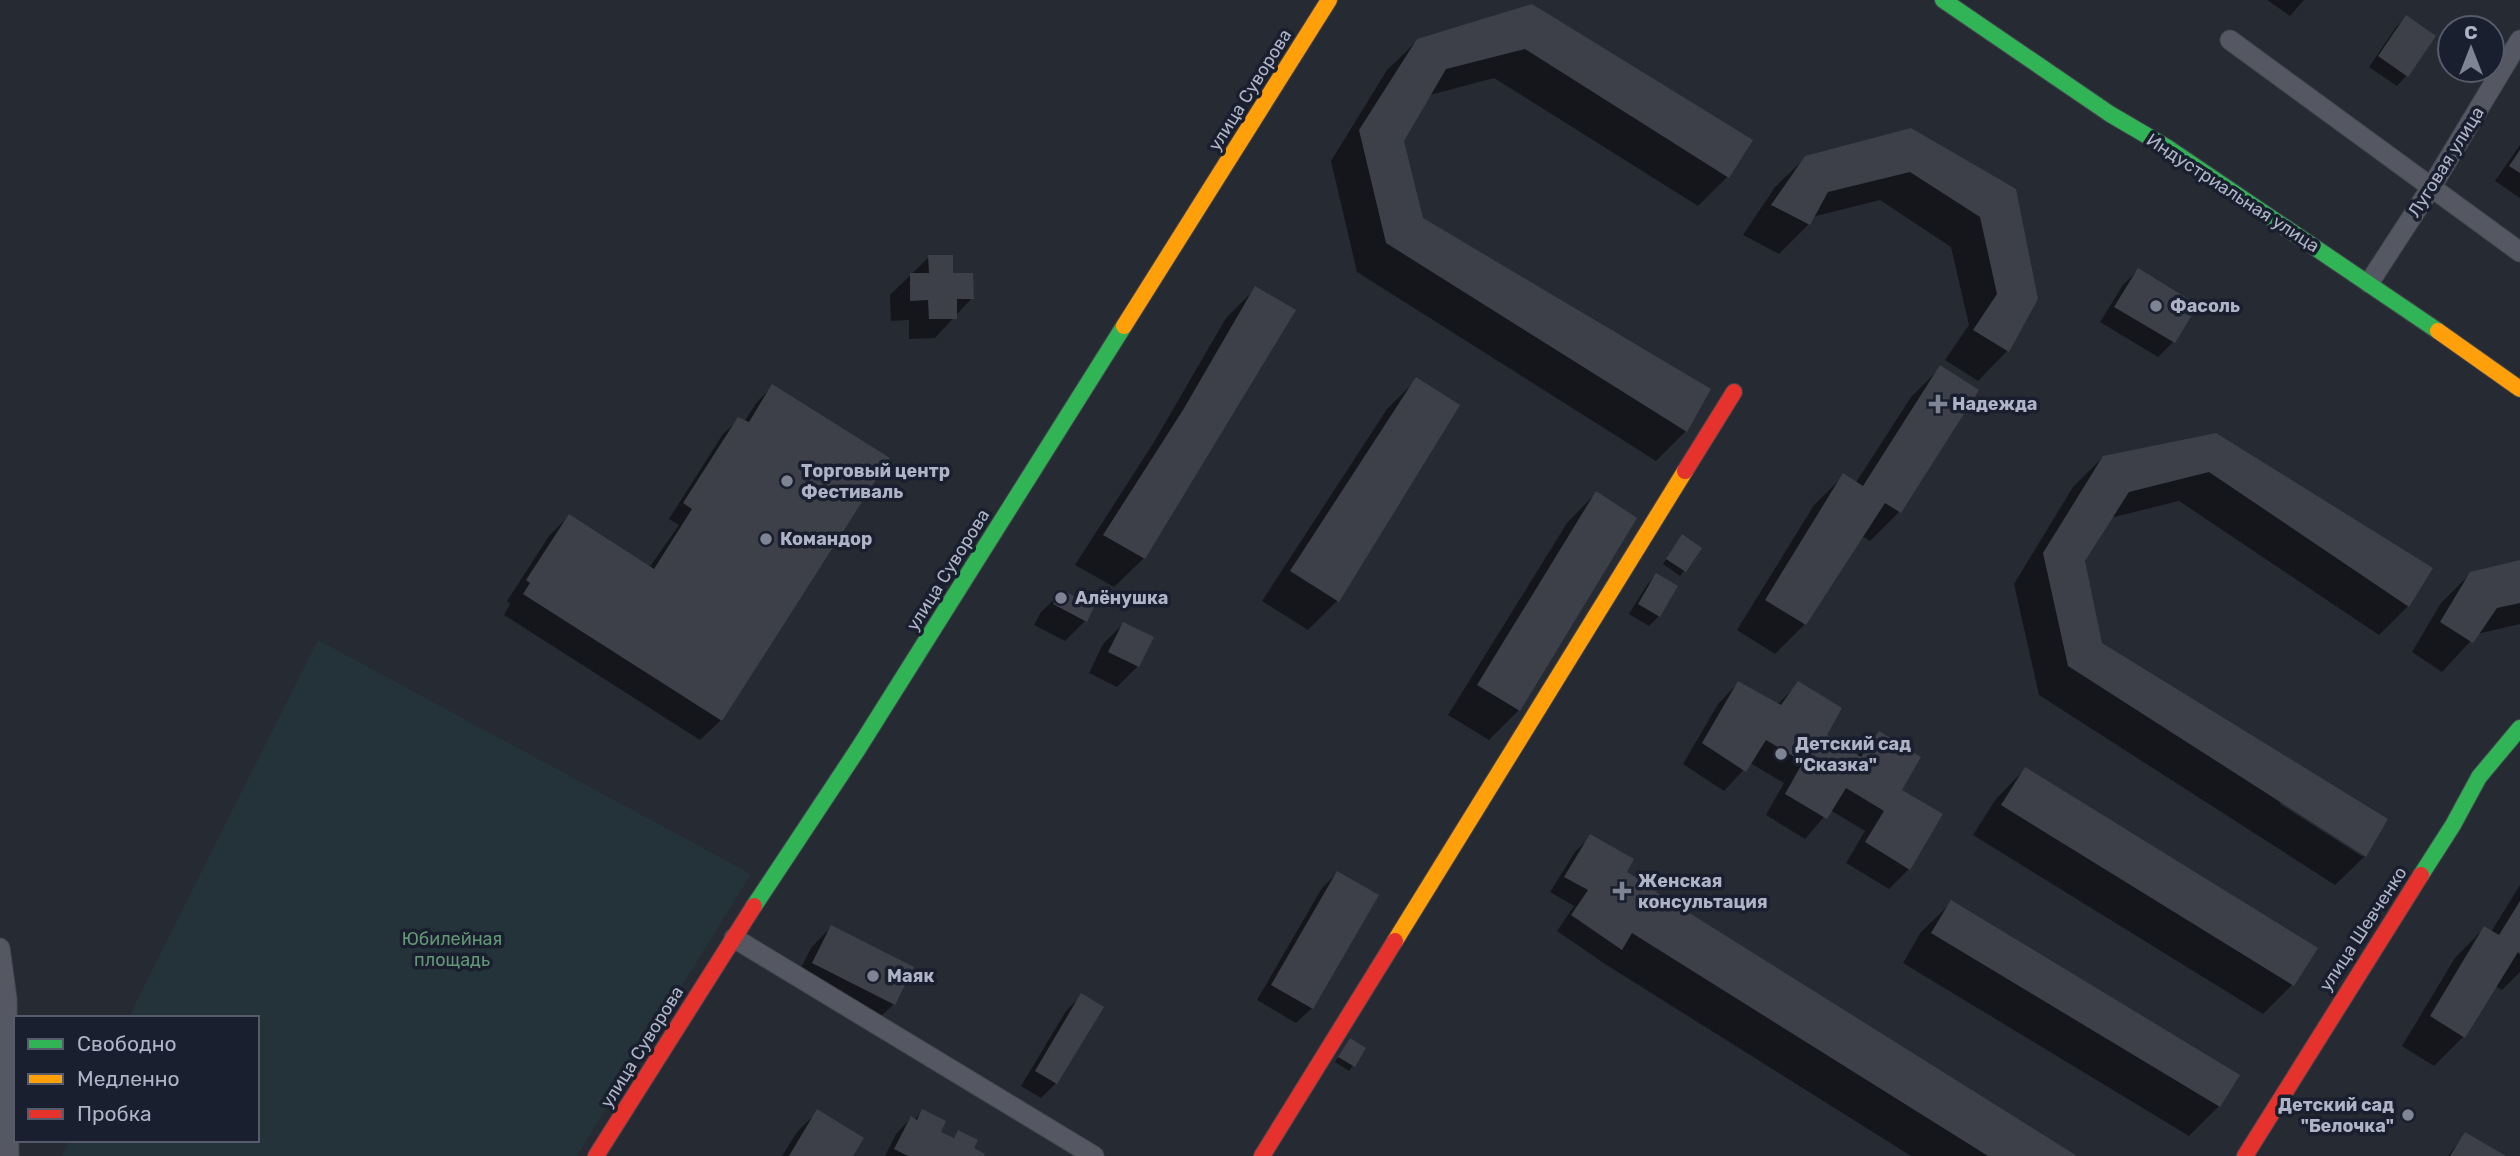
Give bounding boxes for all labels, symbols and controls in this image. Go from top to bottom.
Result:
north arrow [2436,14,2506,84]
text: С [2464,21,2478,44]
street label: улица Суворова [1204,25,1296,155]
street label: Луговая улица [2403,103,2489,221]
street label: Индустриальная улица [2142,129,2324,257]
place label: Фасоль [2170,295,2240,317]
marker: Фасоль [2148,298,2164,314]
place label: Надежда [1952,393,2037,415]
marker: Надежда [1930,396,1946,412]
place label: Торговый центр Фестиваль [801,460,950,503]
marker: Торговый центр Фестиваль [779,473,795,489]
street label: улица Суворова [902,505,994,635]
place label: Командор [780,528,872,550]
marker: Командор [758,531,774,547]
place label: Алёнушка [1075,587,1168,609]
marker: Алёнушка [1053,590,1069,606]
place label: Детский сад "Сказка" [1795,733,1911,776]
marker: Детский сад "Сказка" [1773,746,1789,762]
street label: улица Шевченко [2315,863,2411,995]
place label: Женская консультация [1638,870,1768,913]
marker: Женская консультация [1612,881,1632,901]
park label: Юбилейная площадь [402,928,502,971]
place label: Маяк [887,965,934,987]
marker: Маяк [865,968,881,984]
street label: улица Суворова [596,982,688,1112]
legend [14,1016,259,1142]
text: Свободно [77,1031,177,1056]
text: Медленно [77,1066,180,1091]
place label: Детский сад "Белочка" [2278,1094,2394,1137]
text: Пробка [77,1101,152,1126]
marker: Детский сад "Белочка" [2400,1107,2416,1123]

